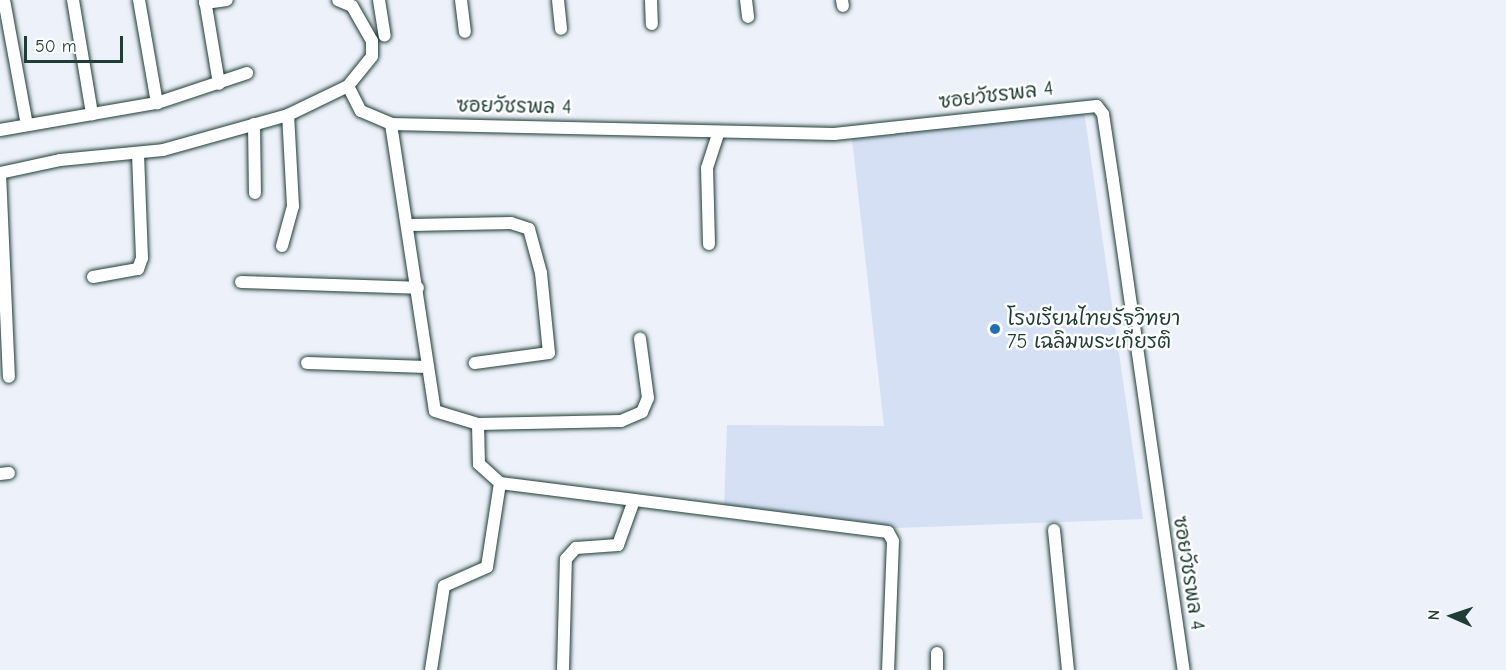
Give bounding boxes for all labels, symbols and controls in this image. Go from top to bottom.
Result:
scale bar [27,24,126,62]
text: 50 m [35,36,77,57]
street label: ซอยวัชรพล 4 [937,76,1055,114]
street label: ซอยวัชรพล 4 [456,93,572,119]
place label: โรงเรียนไทยรัฐวิทยา 75 เฉลิมพระเกียรติ [1007,306,1180,353]
marker: โรงเรียนไทยรัฐวิทยา 75 เฉลิมพระเกียรติ [988,322,1002,336]
street label: ซอยวัชรพล 4 [1168,514,1210,632]
north arrow [1422,586,1482,646]
text: N [1425,609,1443,621]

